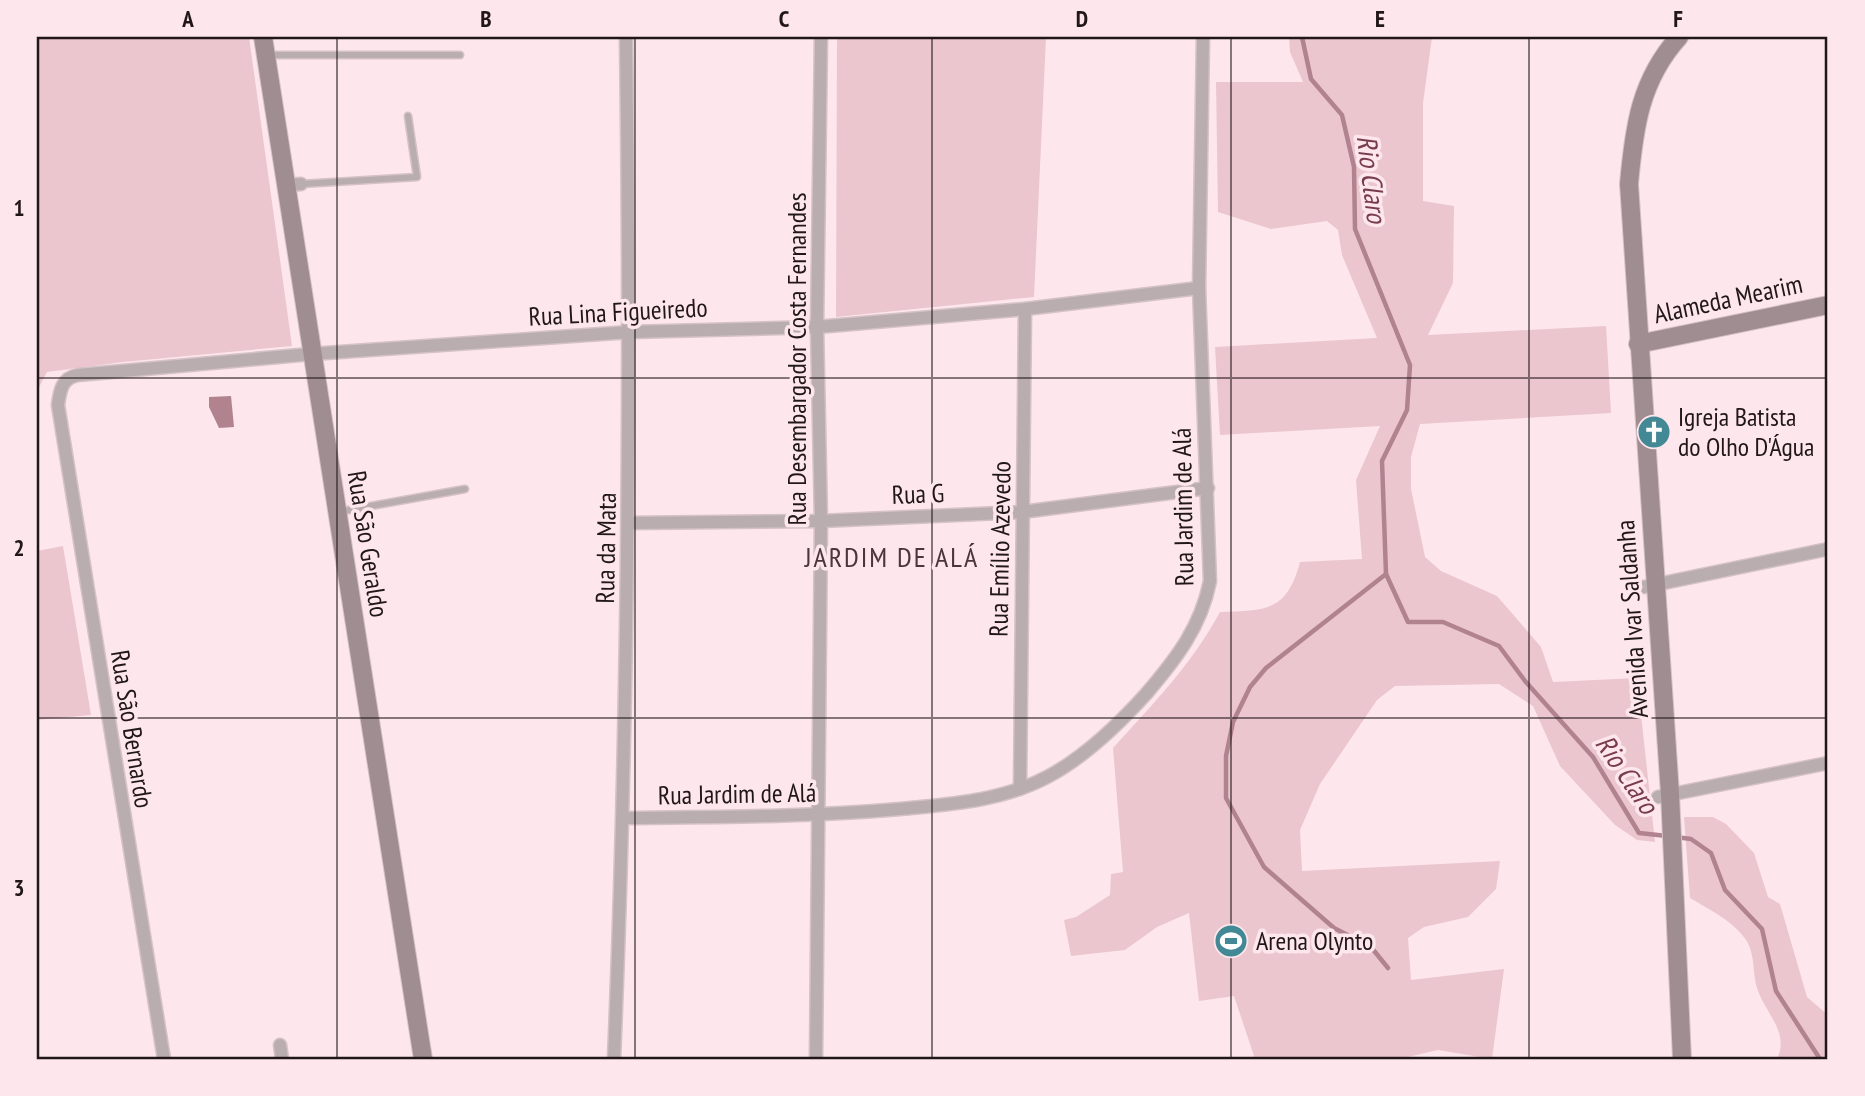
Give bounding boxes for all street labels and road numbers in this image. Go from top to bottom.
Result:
street label: Rua Desembargador Costa Fernandes [780,193,813,525]
street label: Alameda Mearim [1651,267,1805,330]
street label: Rua Lina Figueiredo [528,290,708,333]
street label: Rua Jardim de Alá [1165,428,1200,586]
street label: Rua Emílio Azevedo [981,461,1018,637]
street label: Rua São Geraldo [341,468,396,619]
street label: Rua G [891,476,945,511]
street label: Rua da Mata [588,492,623,604]
street label: Avenida Ivar Saldanha [1608,519,1655,719]
street label: Rua São Bernardo [104,648,161,810]
street label: Rua Jardim de Alá [658,776,816,811]

